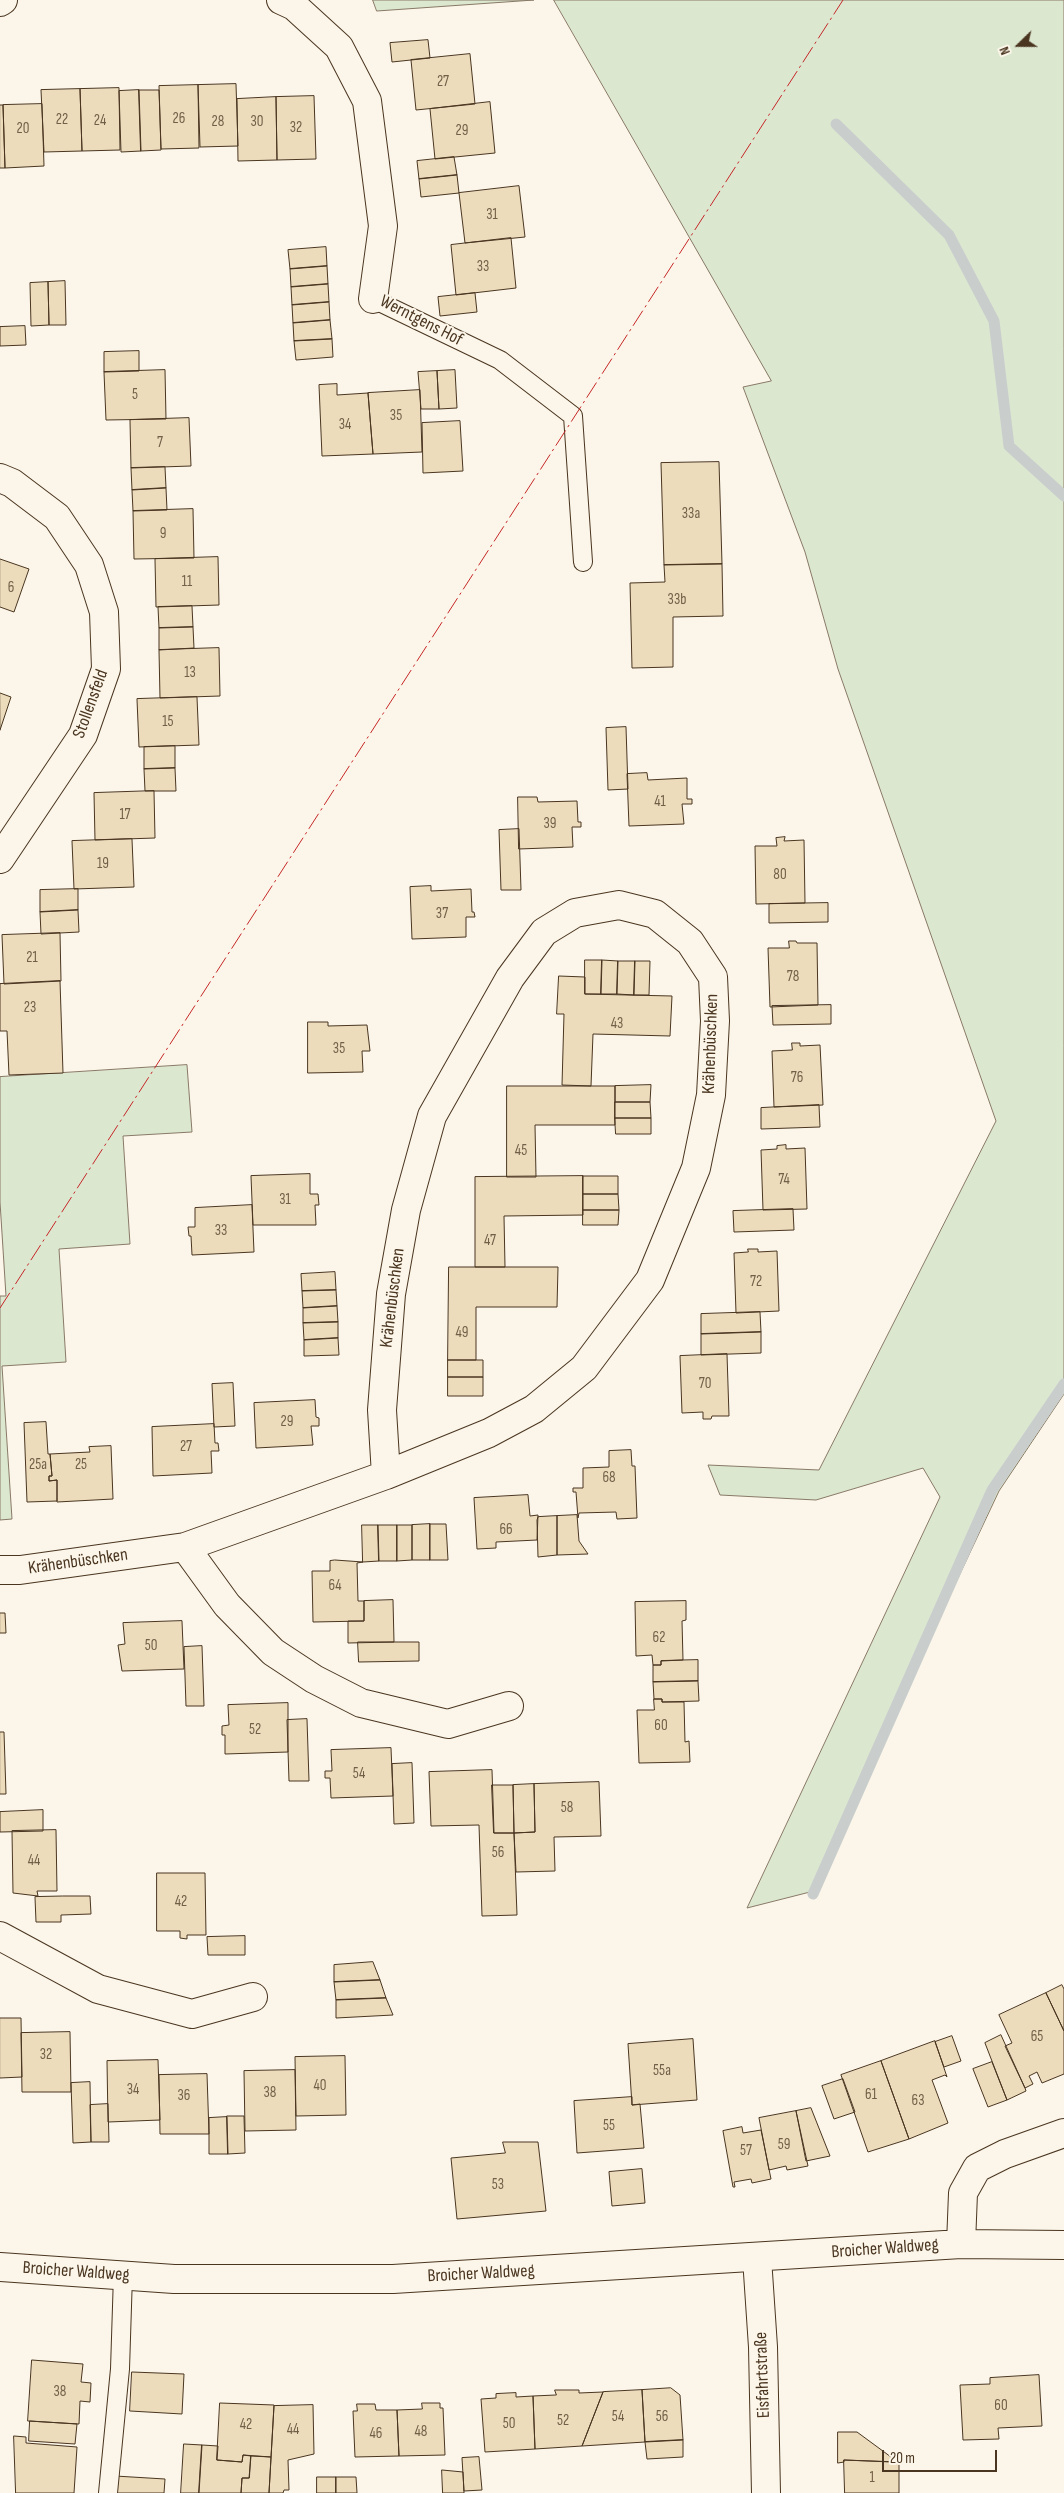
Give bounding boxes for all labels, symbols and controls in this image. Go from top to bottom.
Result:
north arrow [994,20,1044,70]
text: N [995,44,1014,57]
house number: 27 [437,73,449,91]
house number: 26 [173,110,185,128]
house number: 22 [56,111,68,129]
house number: 24 [94,112,106,130]
house number: 28 [212,113,224,131]
house number: 30 [251,113,263,131]
house number: 32 [290,119,302,137]
house number: 20 [17,120,29,138]
house number: 29 [456,122,468,140]
house number: 31 [486,206,498,224]
house number: 33 [477,258,489,276]
street label: Werntgens Hof [376,291,466,351]
house number: 5 [132,386,138,404]
house number: 35 [390,407,402,425]
house number: 34 [339,416,351,434]
house number: 7 [157,434,163,452]
house number: 33a [682,505,700,523]
house number: 9 [160,525,166,543]
house number: 11 [182,573,192,591]
house number: 6 [8,579,14,597]
house number: 33b [668,591,686,609]
house number: 13 [184,664,196,682]
street label: Stollensfeld [69,667,113,741]
house number: 15 [162,713,174,731]
house number: 41 [654,793,666,811]
house number: 17 [119,806,131,824]
house number: 39 [544,815,556,833]
house number: 19 [97,855,109,873]
house number: 80 [773,866,787,884]
house number: 37 [436,905,448,923]
house number: 21 [26,949,38,967]
house number: 78 [787,968,799,986]
street label: Krähenbüschken [698,993,724,1095]
house number: 23 [24,999,36,1017]
house number: 43 [611,1015,623,1033]
house number: 35 [333,1040,345,1058]
house number: 76 [791,1069,803,1087]
house number: 45 [515,1142,527,1160]
house number: 74 [778,1171,790,1189]
house number: 31 [279,1191,291,1209]
house number: 33 [215,1222,227,1240]
house number: 47 [484,1232,496,1250]
street label: Krähenbüschken [376,1247,410,1349]
house number: 72 [750,1273,762,1291]
house number: 49 [456,1324,468,1342]
house number: 70 [699,1375,711,1393]
house number: 29 [281,1413,293,1431]
house number: 27 [180,1438,192,1456]
house number: 25a [29,1456,47,1474]
house number: 25 [75,1456,87,1474]
house number: 68 [602,1469,616,1487]
house number: 66 [499,1521,513,1539]
street label: Krähenbüschken [27,1544,129,1580]
house number: 64 [328,1577,342,1595]
house number: 62 [653,1629,665,1647]
house number: 50 [145,1637,157,1655]
house number: 60 [654,1717,668,1735]
house number: 52 [249,1721,261,1739]
house number: 54 [353,1765,365,1783]
house number: 58 [561,1799,573,1817]
house number: 56 [492,1844,504,1862]
house number: 44 [28,1852,40,1870]
house number: 42 [175,1893,187,1911]
house number: 65 [1031,2028,1043,2046]
house number: 32 [40,2046,52,2064]
house number: 55a [653,2062,671,2080]
house number: 40 [314,2077,326,2095]
house number: 34 [127,2081,139,2099]
house number: 38 [264,2084,276,2102]
house number: 61 [865,2086,877,2104]
house number: 36 [178,2087,190,2105]
house number: 63 [912,2092,924,2110]
house number: 55 [603,2117,615,2135]
house number: 59 [778,2136,790,2154]
house number: 57 [740,2142,752,2160]
house number: 53 [492,2176,504,2194]
street label: Broicher Waldweg [831,2234,939,2264]
street label: Broicher Waldweg [22,2257,130,2287]
street label: Broicher Waldweg [427,2260,535,2288]
street label: Eisfahrtstraße [751,2332,775,2418]
house number: 38 [54,2383,66,2401]
house number: 60 [994,2397,1008,2415]
house number: 54 [612,2408,624,2426]
house number: 56 [656,2408,668,2426]
house number: 52 [557,2412,569,2430]
house number: 50 [503,2415,515,2433]
house number: 42 [240,2416,252,2434]
house number: 44 [287,2421,299,2439]
house number: 48 [415,2423,427,2441]
house number: 46 [370,2425,382,2443]
scale bar [884,2440,999,2472]
text: 20 m [890,2449,915,2468]
house number: 1 [869,2469,875,2487]

